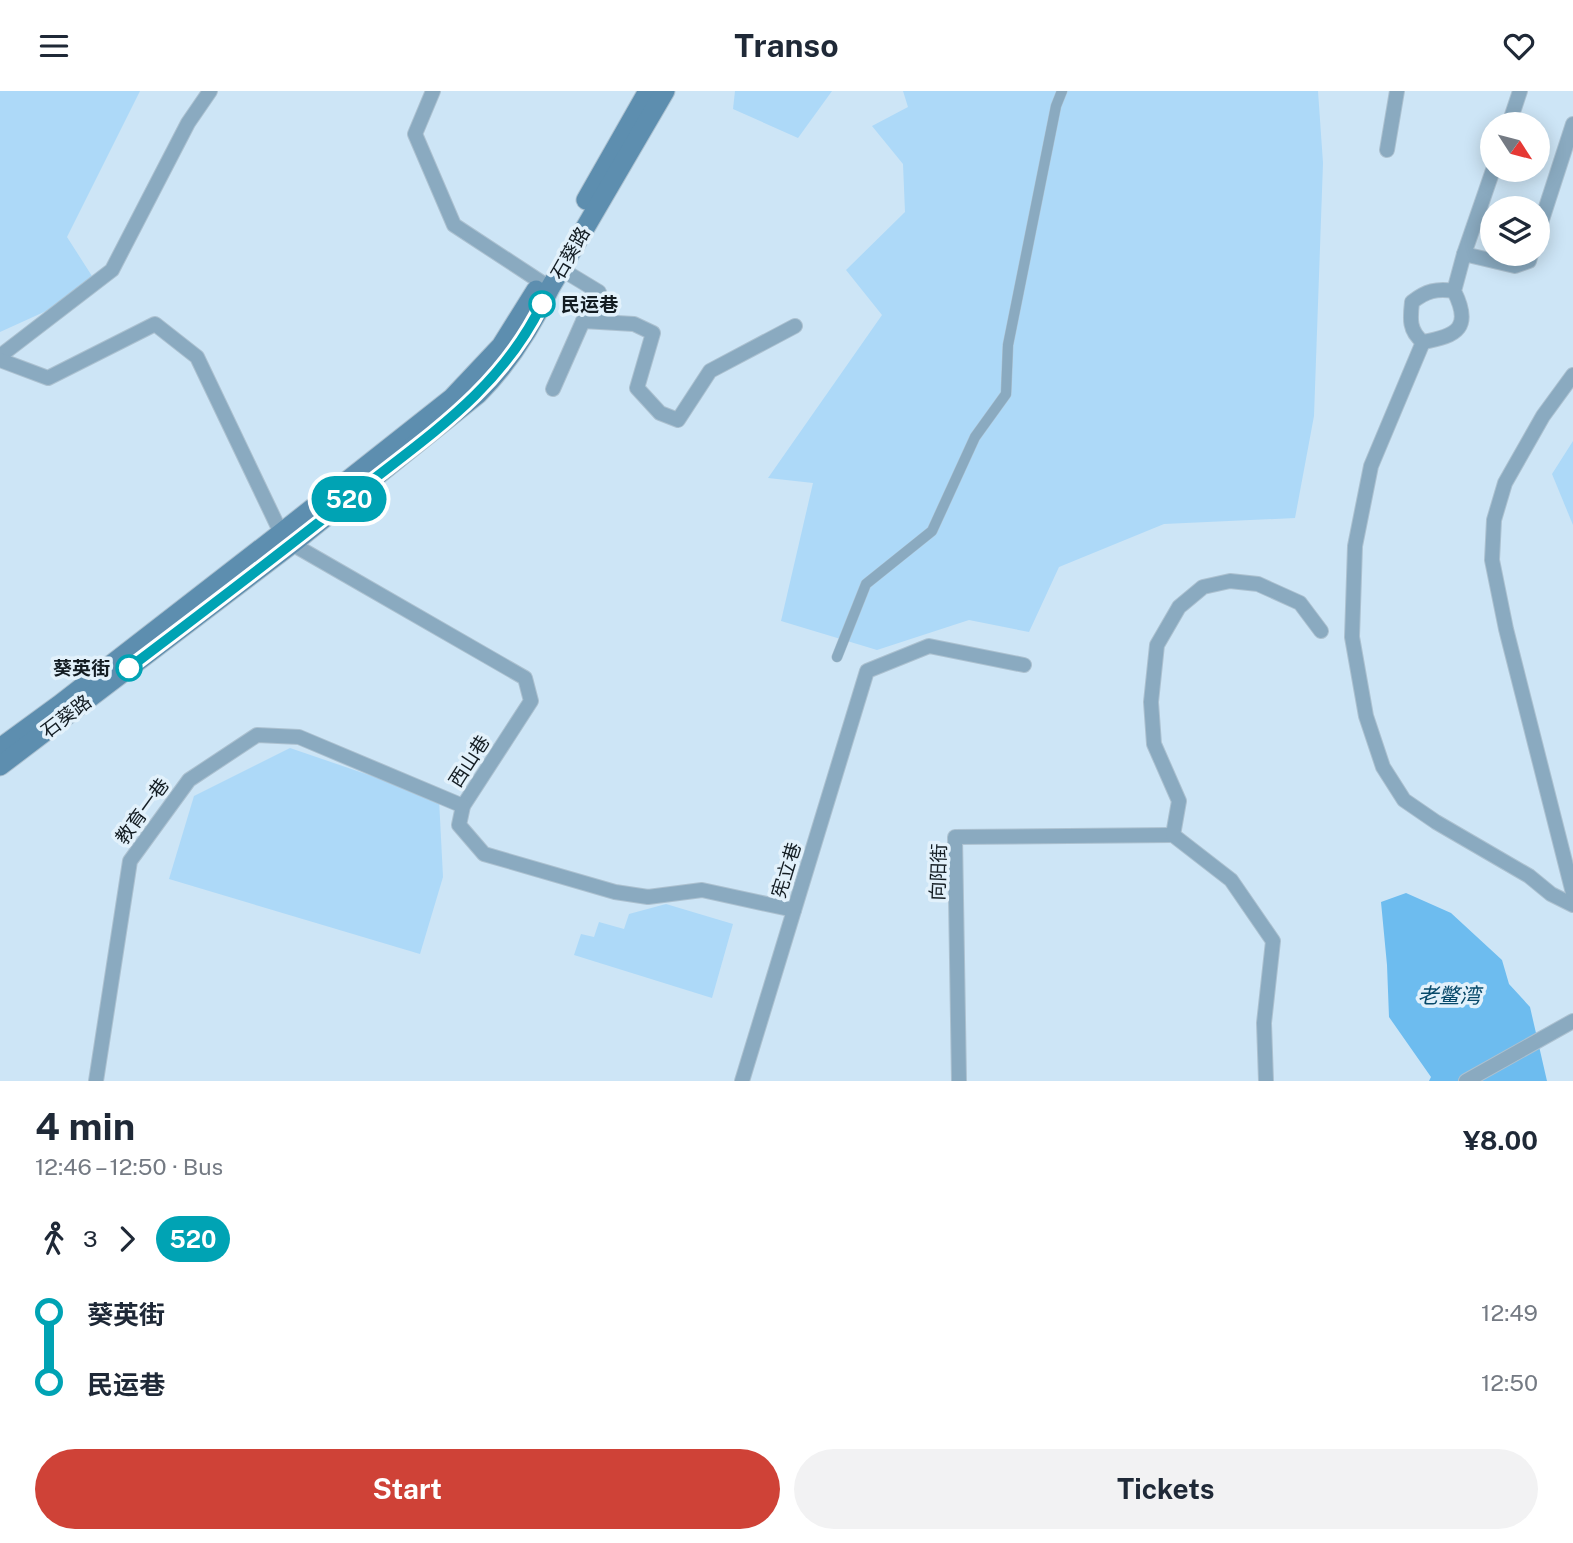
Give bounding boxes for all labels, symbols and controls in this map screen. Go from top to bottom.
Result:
icon: menu [35,27,73,65]
text: Transo [734,27,839,64]
icon: heart [1500,27,1538,65]
north arrow [1480,112,1550,182]
map controls [1480,112,1550,266]
button: layers [1480,196,1550,266]
street label: 石葵路 [546,223,594,283]
marker: 民运巷 [529,291,555,317]
place label: 民运巷 [561,293,619,315]
line badge: 520 [309,476,389,522]
text: 520 [326,485,372,513]
marker: 葵英街 [116,655,142,681]
place label: 葵英街 [53,657,110,679]
street label: 石葵路 [37,690,95,742]
street label: 西山巷 [444,731,494,791]
street label: 教育一巷 [111,774,173,848]
street label: 宪立巷 [767,840,805,900]
street label: 向阳街 [926,843,950,901]
water label: 老鳖湾 [1418,983,1483,1008]
text: 4 min [35,1104,135,1149]
text: ¥8.00 [1463,1125,1538,1156]
text: 12:46 – 12:50 · Bus [35,1153,223,1180]
icon: walk [35,1220,73,1258]
icon: forward [108,1220,146,1258]
text: 3 [83,1225,98,1252]
text: 520 [170,1225,216,1253]
text: 葵英街 [87,1299,165,1330]
text: 12:49 [1481,1299,1538,1326]
text: 民运巷 [87,1369,165,1400]
text: 12:50 [1481,1369,1538,1396]
button: Start [35,1449,780,1529]
button: Tickets [794,1449,1538,1529]

